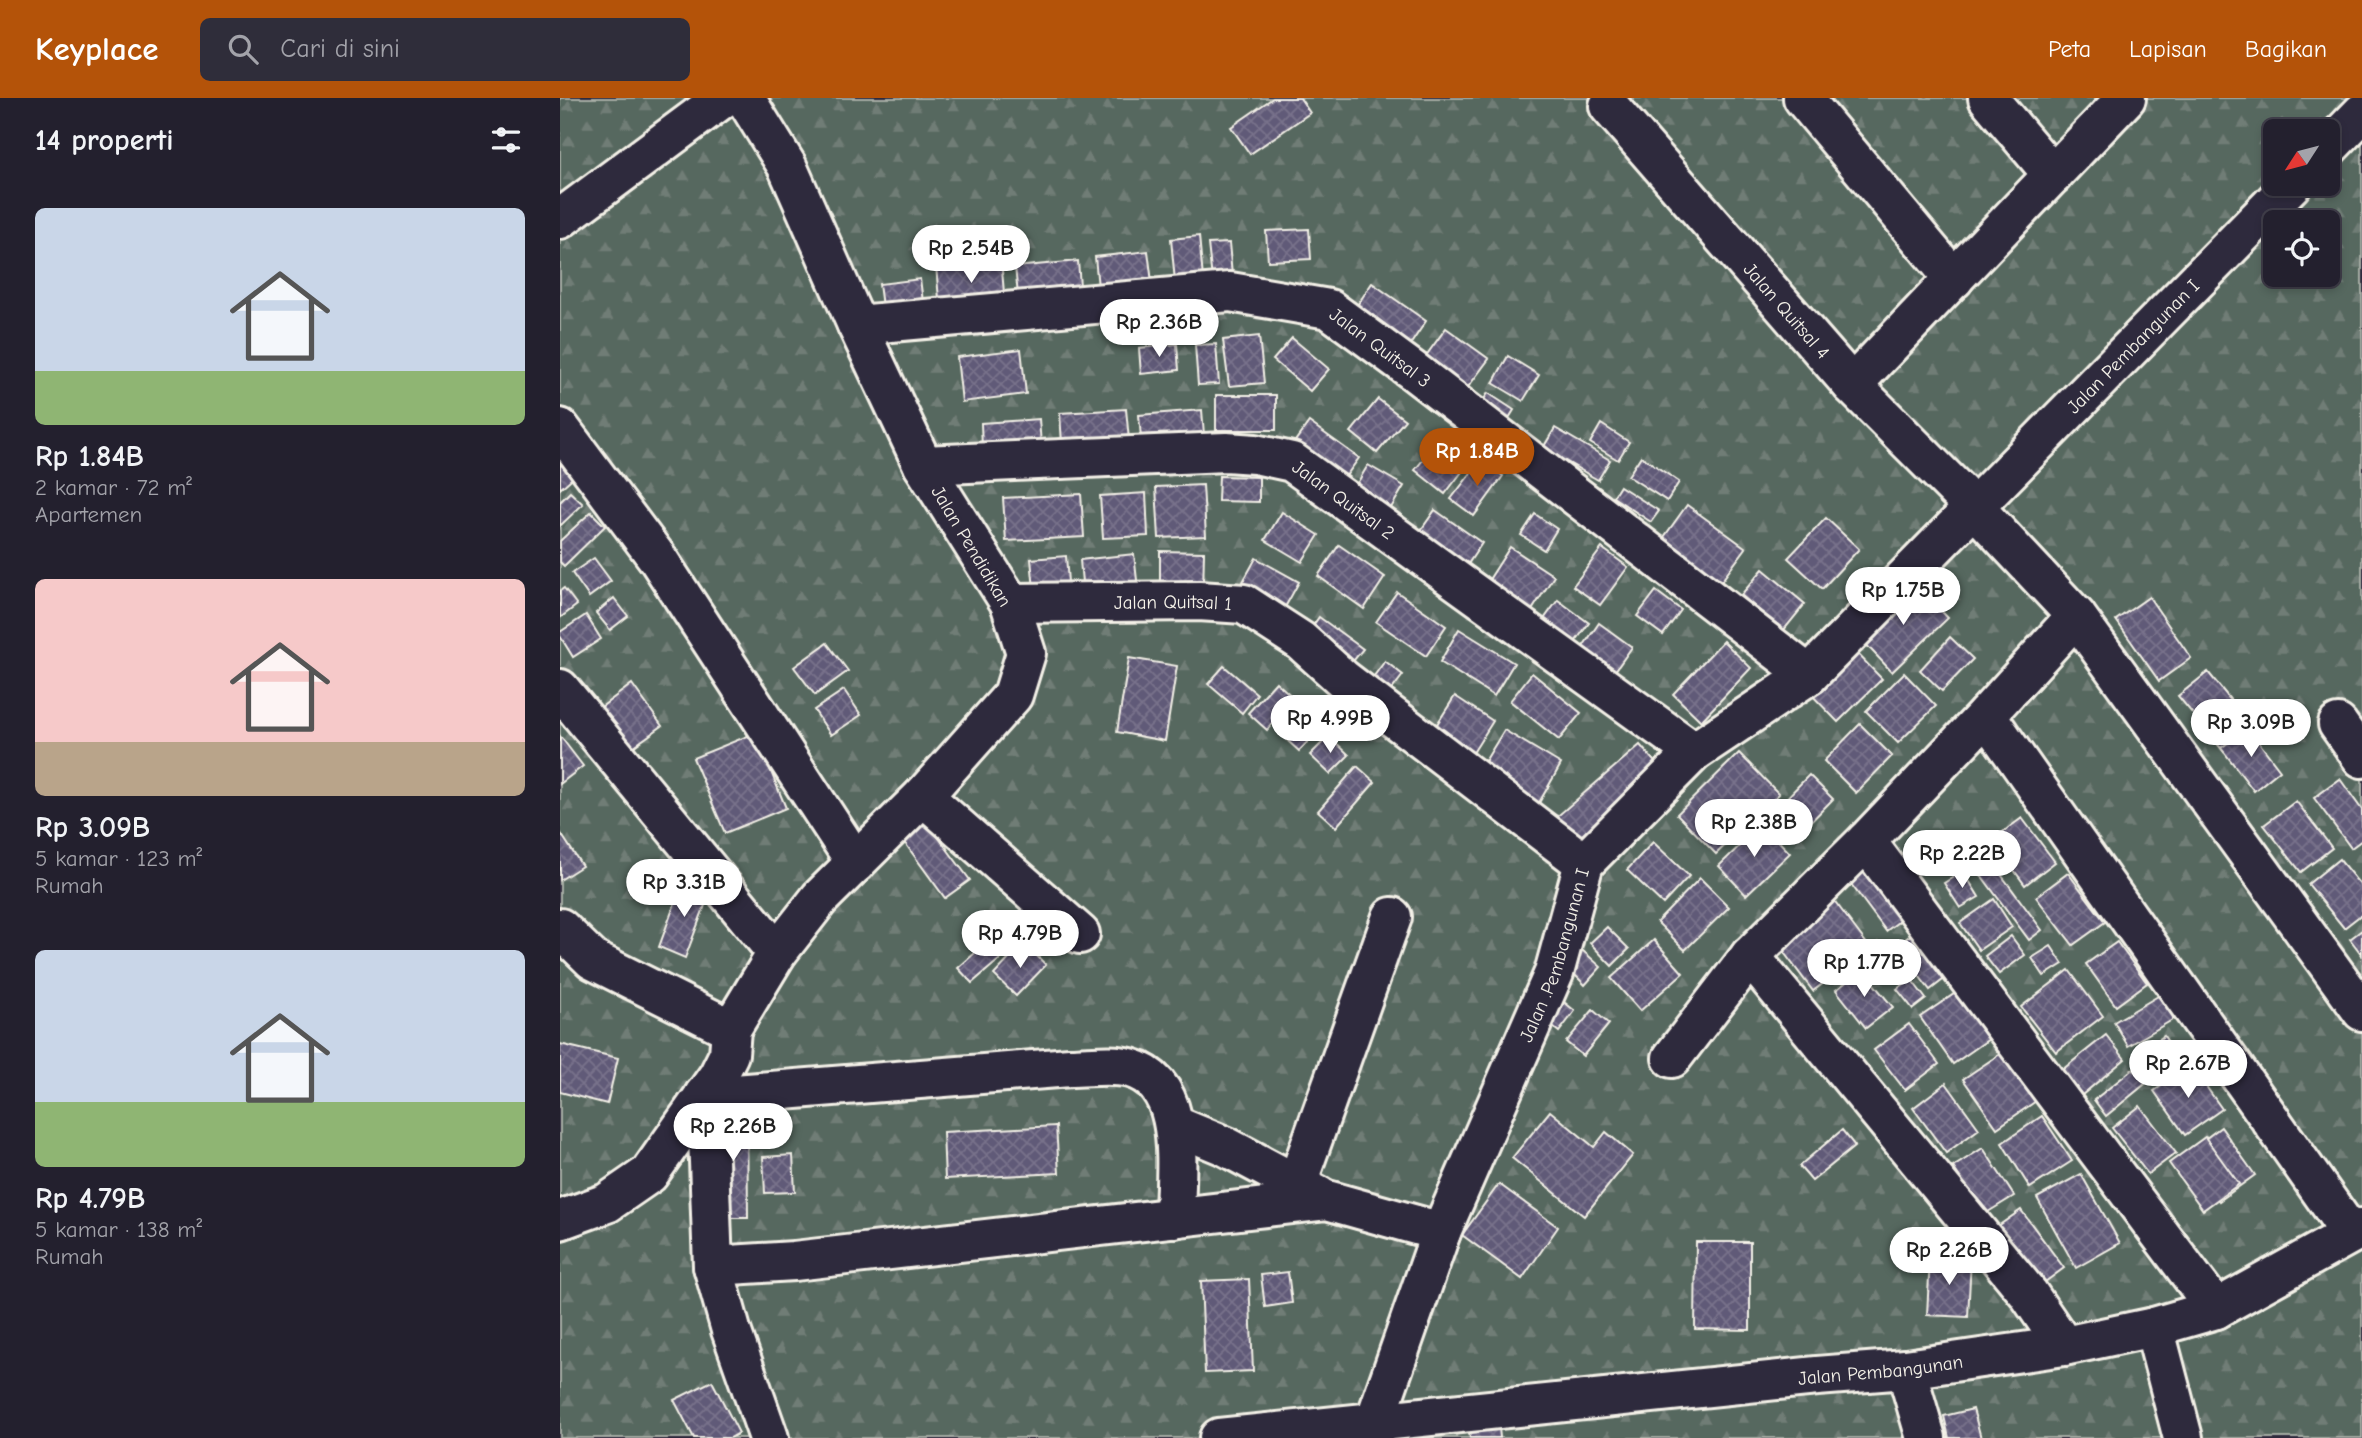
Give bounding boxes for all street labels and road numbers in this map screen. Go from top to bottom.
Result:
street label: Jalan Quitsal 4 [1739,259,1834,363]
street label: Jalan Pembangunan I [2063,275,2204,418]
street label: Jalan Quitsal 3 [1325,303,1435,392]
street label: Jalan Quitsal 2 [1288,456,1398,544]
street label: Jalan Pendidikan [926,482,1016,611]
street label: Jalan Quitsal 1 [1114,591,1233,615]
street label: Jalan .Pembangunan I [1515,866,1594,1046]
street label: Jalan Pembangunan [1797,1351,1964,1390]

